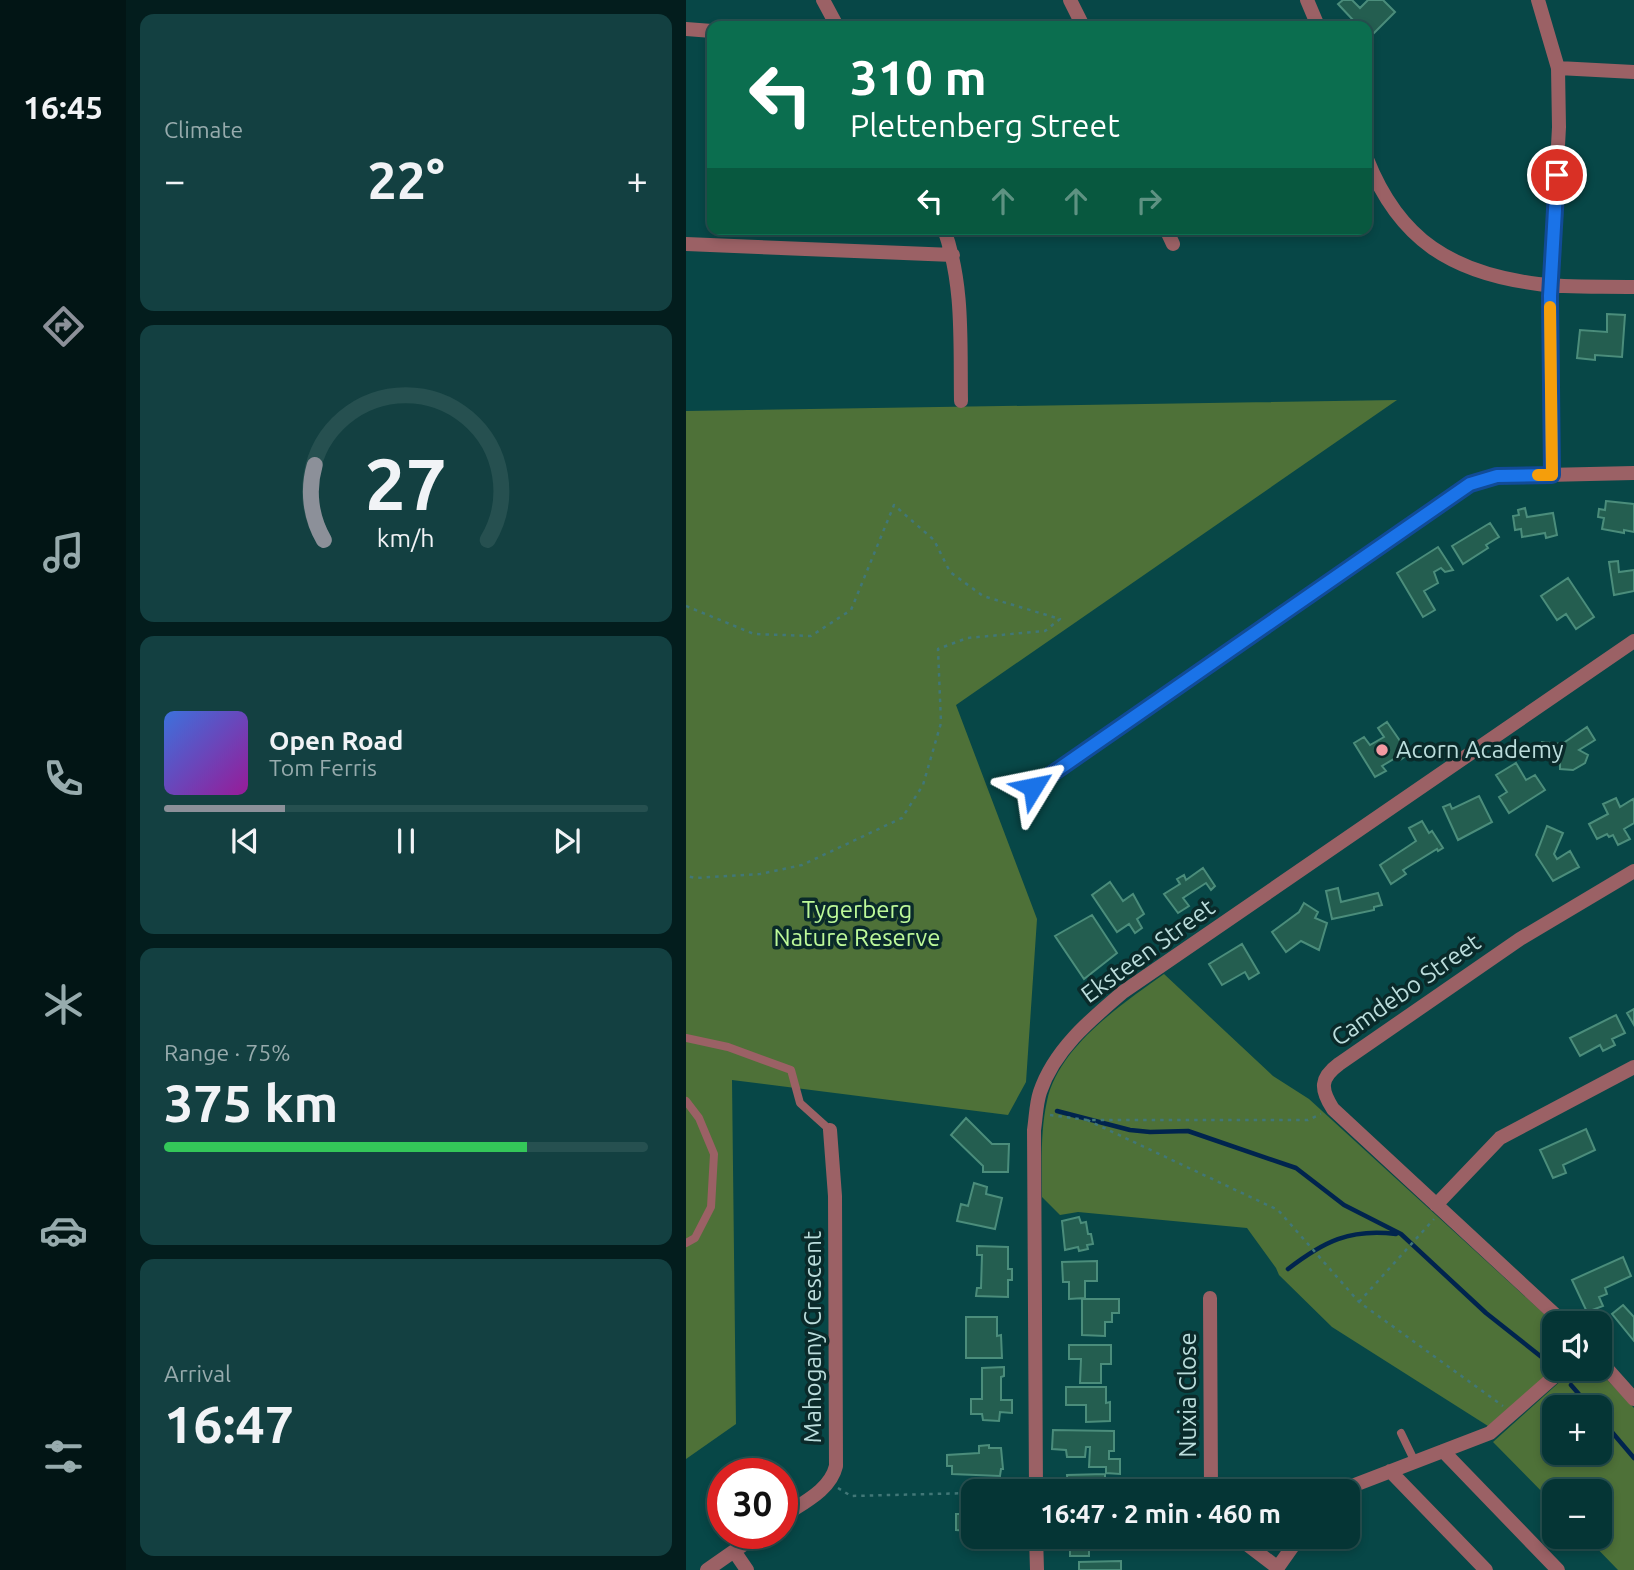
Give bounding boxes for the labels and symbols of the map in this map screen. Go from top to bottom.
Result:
pin [1527,145,1587,205]
place label: Acorn Academy [1396,736,1564,763]
marker: Acorn Academy [1374,742,1390,758]
position arrow [996,750,1070,824]
street label: Eksteen Street [1076,893,1220,1008]
park label: Tygerberg Nature Reserve [774,896,940,951]
street label: Camdebo Street [1326,928,1486,1051]
street label: Mahogany Crescent [799,1230,826,1443]
street label: Nuxia Close [1174,1332,1201,1458]
speed limit sign: 30 [707,1458,798,1549]

